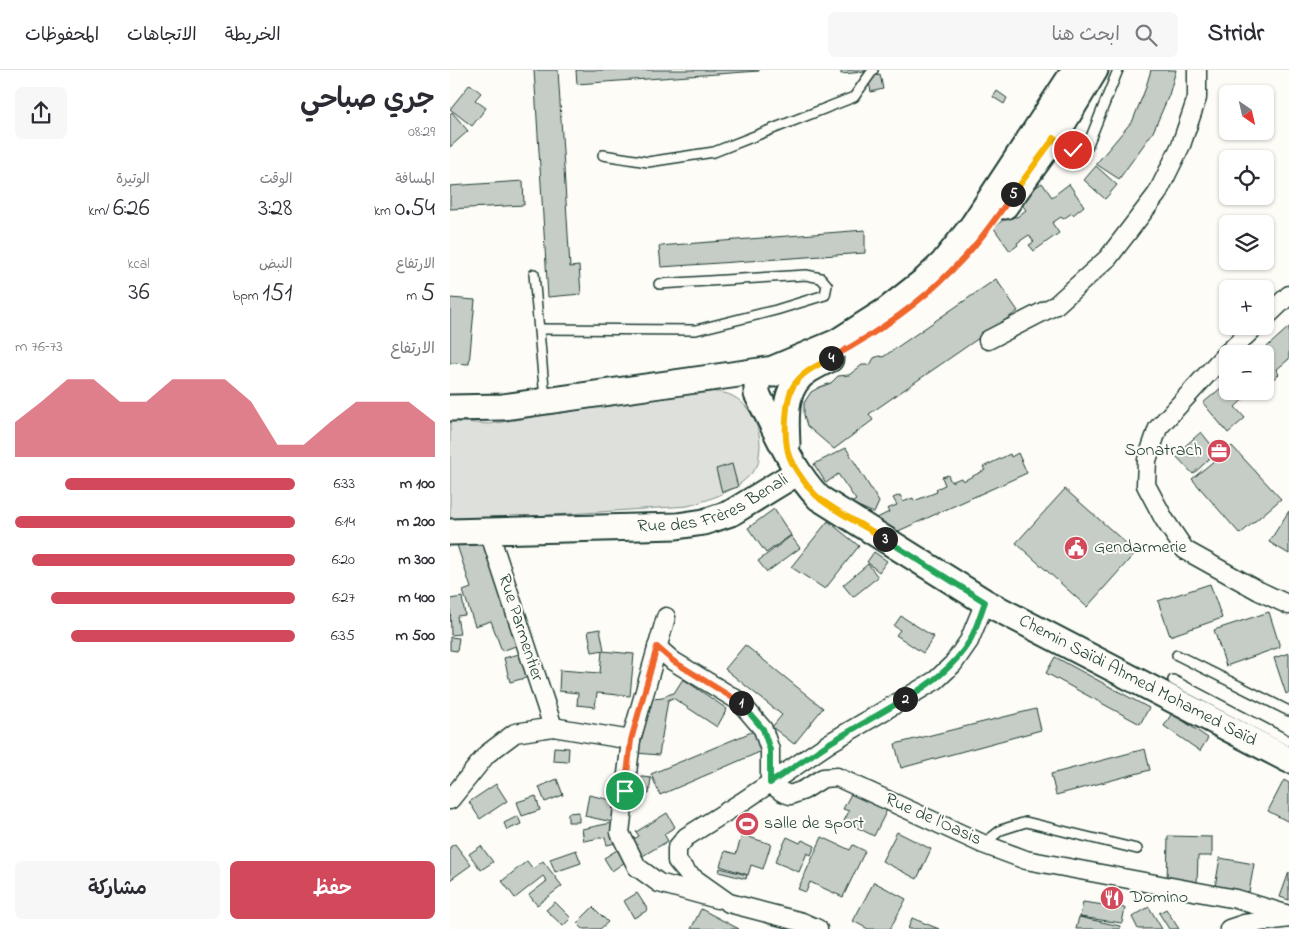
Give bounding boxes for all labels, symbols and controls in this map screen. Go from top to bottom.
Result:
search box [828,12,1178,57]
text: Stridr [1208,17,1264,52]
icon: search [1132,21,1160,49]
text: ابحث هنا [1052,22,1120,49]
text: المحفوظات [25,23,99,49]
text: الاتجاهات [127,23,197,49]
text: الخريطة [225,23,281,49]
text: جري صباحي [300,80,435,121]
north arrow [1219,85,1274,140]
map controls [1219,85,1274,400]
button: share [15,87,67,139]
text: 08:29 [408,120,435,144]
pin [1052,129,1094,171]
icon: check [1059,136,1087,164]
button: locate [1219,150,1274,205]
text: الوتيرة [116,169,150,190]
text: الوقت [260,169,292,190]
text: المسافة [395,169,435,190]
pin: 5 [1000,182,1026,206]
text: 5 [1009,184,1018,205]
text: 6:26 [113,191,150,227]
text: 3:28 [258,191,292,227]
text: 0.54 [394,191,435,227]
text: /km [88,201,113,222]
text: km [374,201,394,222]
button: layers [1219,215,1274,270]
text: kcal [127,254,150,275]
text: النبض [259,254,292,275]
text: الارتفاع [396,254,435,275]
text: 36 [128,275,150,311]
text: 151 [262,276,292,312]
text: 5 [421,276,435,312]
button: + [1219,280,1274,335]
text: bpm [233,286,262,307]
text: m [406,286,421,307]
text: 73–76 m [15,335,63,359]
text: الارتفاع [390,337,435,361]
button: − [1219,345,1274,400]
pin: 4 [818,346,844,370]
text: 4 [829,348,834,369]
place label: Sonatrach [1125,438,1202,464]
office icon: Sonatrach [1206,438,1232,464]
street label: Rue des Frères Benali [637,468,794,540]
text: 6:33 [333,472,355,496]
text: 100 m [400,472,435,496]
text: 6:14 [335,510,355,534]
text: 200 m [397,510,435,534]
pin: 3 [872,526,898,552]
text: 3 [883,529,888,550]
public building icon: Gendarmerie [1063,535,1089,561]
place label: Gendarmerie [1094,535,1187,561]
text: 6:20 [332,548,355,572]
text: 300 m [398,548,435,572]
street label: Rue Parmentier [490,571,550,685]
text: 6:27 [332,586,355,610]
text: 400 m [398,586,435,610]
street label: Chemin Saïdi Ahmed Mohamed Saïd [1014,609,1261,754]
text: 6:35 [331,624,355,648]
text: 500 m [396,624,435,648]
pin: 2 [892,686,918,712]
text: 2 [902,689,909,710]
pin: 1 [728,690,754,716]
text: 1 [739,693,744,714]
pin [604,770,646,812]
icon: arrive [611,777,639,805]
street label: Rue de l'Oasis [880,787,986,853]
sports icon: salle de sport [734,811,760,837]
place label: salle de sport [764,811,864,837]
button: مشاركة [15,861,220,919]
button: حفظ [230,861,435,919]
restaurant icon: Domino [1099,885,1125,911]
place label: Domino [1129,885,1188,911]

